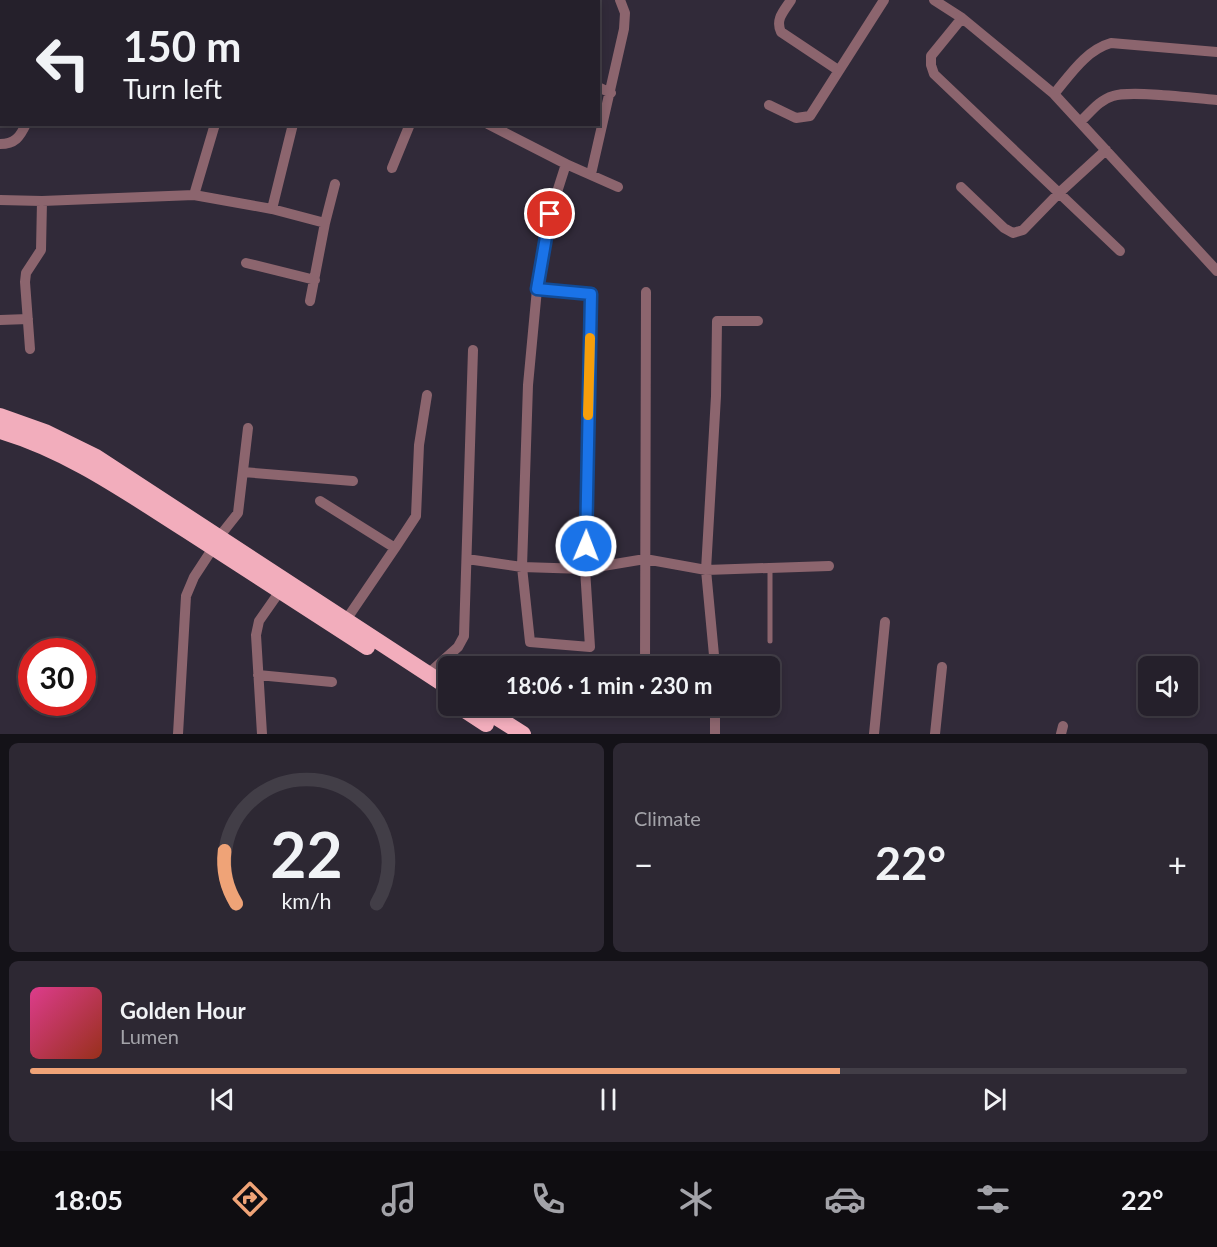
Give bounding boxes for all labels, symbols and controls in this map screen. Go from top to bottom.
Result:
text: 150 m [123,21,241,71]
icon: left [24,24,102,102]
text: Turn left [123,72,222,105]
pin [524,188,575,239]
icon: arrive [533,197,566,230]
position arrow [554,514,618,578]
speed limit sign: 30 [18,638,96,716]
map controls [1138,656,1198,716]
button: sound [1138,656,1198,716]
text: 18:06 · 1 min · 230 m [506,672,712,699]
text: Climate [634,806,701,830]
text: 22 [270,816,343,891]
text: 22° [875,836,946,890]
text: − [634,844,653,884]
text: + [1168,844,1187,884]
text: km/h [281,889,332,915]
text: Golden Hour [120,997,246,1024]
text: Lumen [120,1024,179,1048]
icon: previous [206,1083,239,1116]
icon: pause [592,1083,625,1116]
icon: next [978,1083,1011,1116]
icon: directions [229,1178,271,1220]
icon: music [378,1178,420,1220]
icon: phone [527,1178,569,1220]
icon: climate [675,1178,717,1220]
icon: car [824,1178,866,1220]
icon: filters [972,1178,1014,1220]
text: 18:05 [53,1183,123,1216]
text: 22° [1121,1183,1164,1216]

